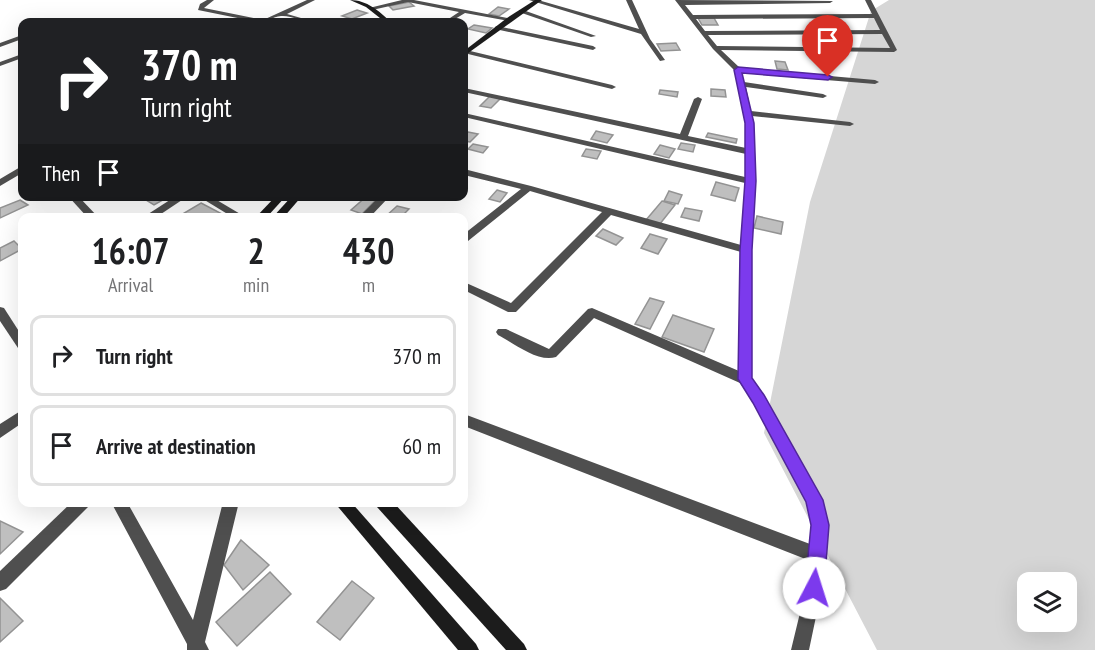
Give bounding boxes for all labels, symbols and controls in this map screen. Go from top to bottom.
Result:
pin [802,15,853,77]
icon: arrive [811,24,844,57]
text: 370 m [141,37,238,92]
icon: right [42,42,120,120]
text: Turn right [141,90,232,124]
icon: arrive [92,156,125,189]
text: Then [42,159,80,187]
text: 16:07 [92,227,169,274]
text: 2 [247,227,265,274]
text: 430 [343,227,394,274]
text: Arrival [108,272,153,298]
text: min [243,272,269,298]
text: m [362,272,375,298]
icon: right [45,339,78,372]
text: Turn right [96,342,173,370]
text: 370 m [392,342,441,370]
icon: arrive [45,429,78,462]
text: Arrive at destination [96,432,256,460]
text: 60 m [402,432,441,460]
position arrow [782,556,846,620]
map controls [1017,572,1077,632]
button: layers [1017,572,1077,632]

